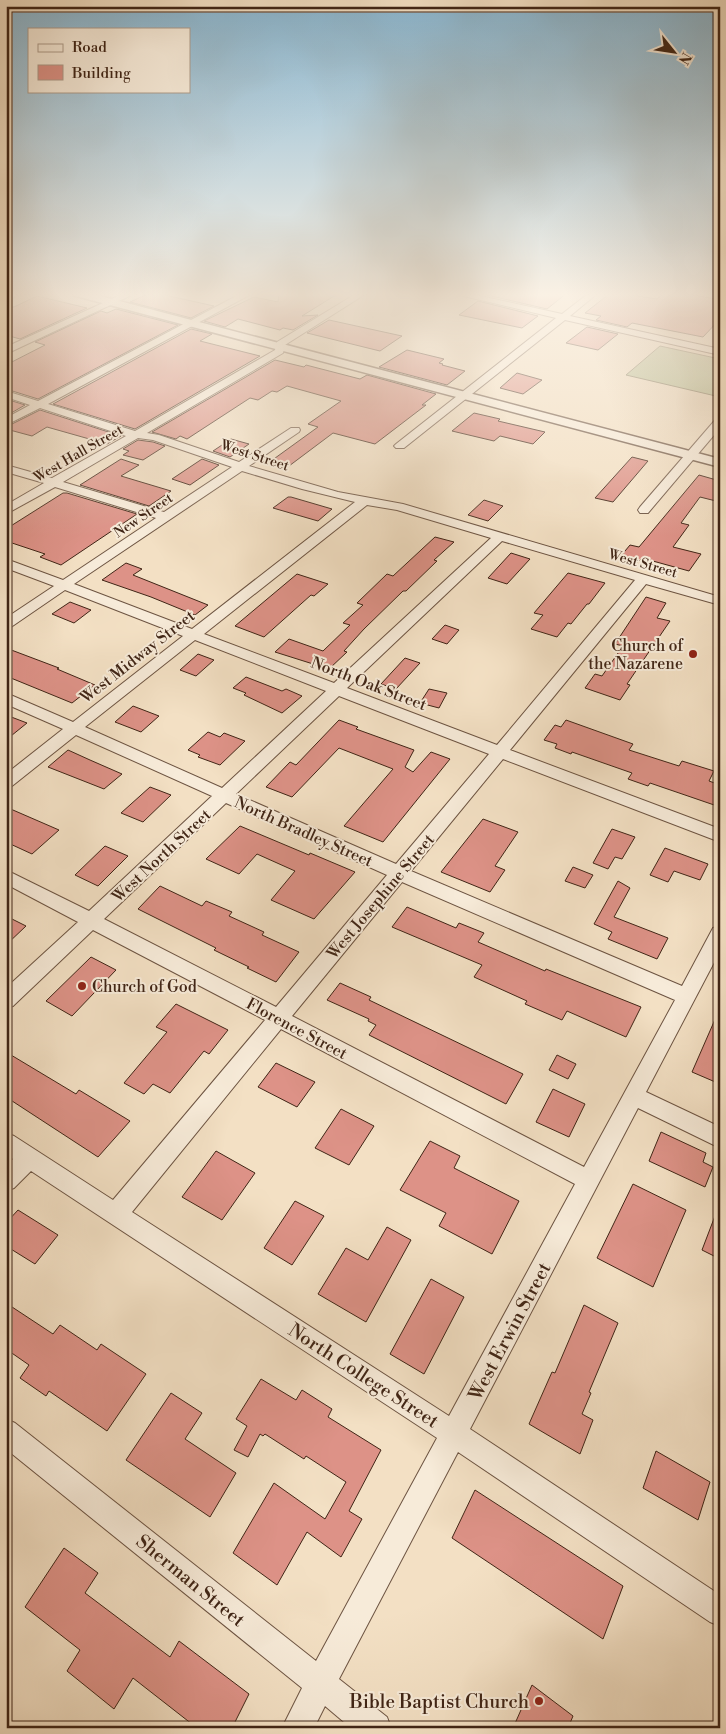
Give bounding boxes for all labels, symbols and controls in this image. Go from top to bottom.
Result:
legend [28,28,190,92]
north arrow [648,28,698,78]
text: Road [72,38,107,57]
text: N [674,49,695,67]
text: Building [71,64,131,83]
street label: West Hall Street [30,421,127,487]
street label: West Street [217,436,291,475]
street label: New Street [110,489,177,542]
street label: West Street [605,545,679,582]
street label: West Midway Street [76,606,199,708]
place label: Church of the Nazarene [588,636,684,674]
marker: Church of the Nazarene [687,648,699,660]
street label: North Oak Street [308,653,430,715]
street label: North Bradley Street [231,792,376,872]
street label: West North Street [107,805,216,907]
street label: West Josephine Street [322,830,439,964]
place label: Church of God [92,977,197,997]
marker: Church of God [76,980,88,992]
street label: Florence Street [243,994,351,1064]
street label: West Erwin Street [463,1258,557,1406]
street label: North College Street [284,1318,444,1434]
street label: Sherman Street [131,1529,250,1632]
place label: Bible Baptist Church [348,1690,529,1714]
marker: Bible Baptist Church [533,1695,545,1707]

